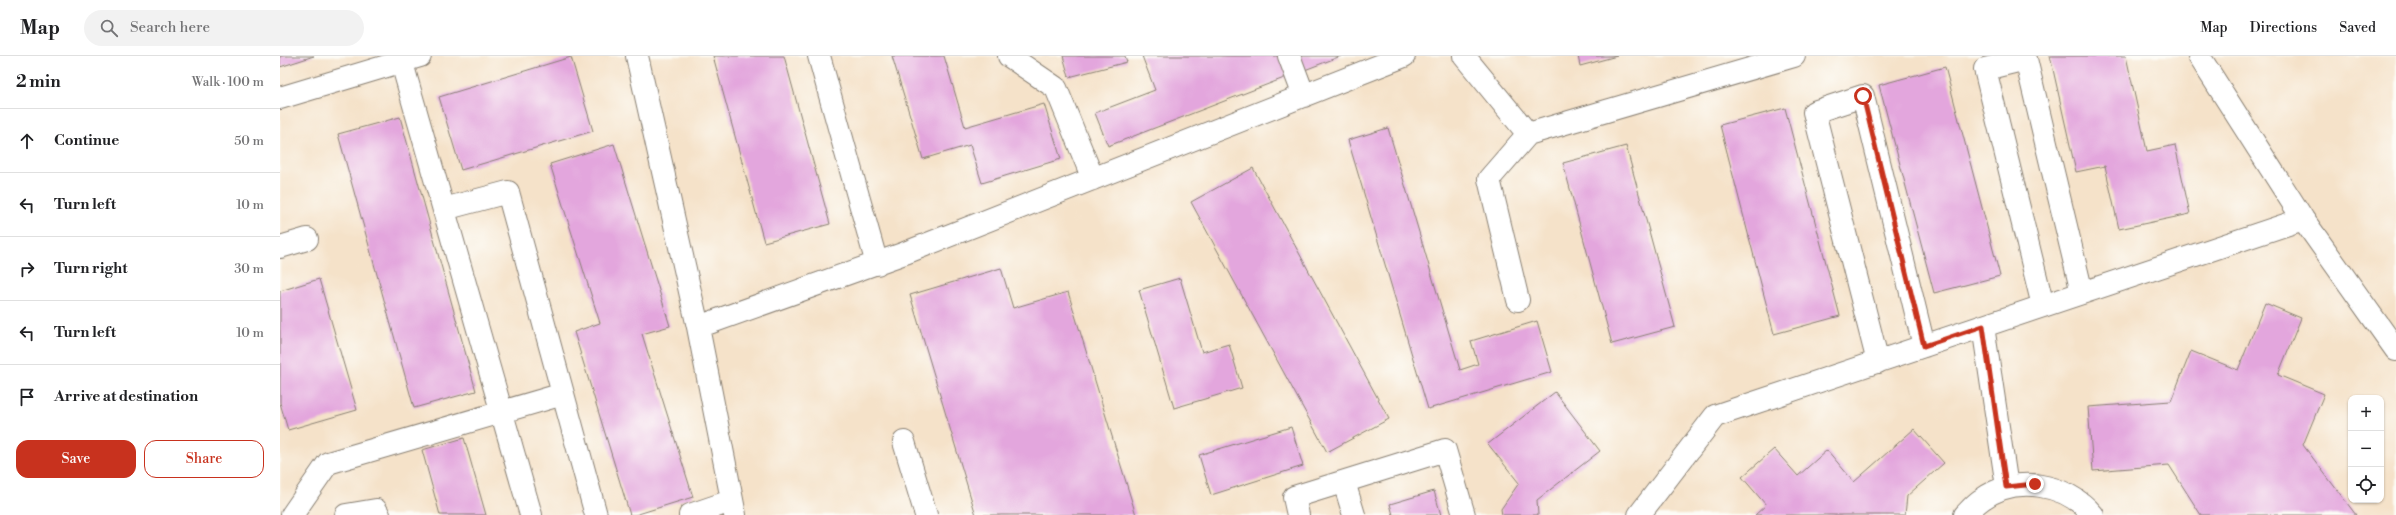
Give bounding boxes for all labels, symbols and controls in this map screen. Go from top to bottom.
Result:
search box [84,10,364,46]
text: Map [20,16,60,40]
icon: search [98,17,120,39]
text: Search here [130,18,210,37]
text: Map [2200,19,2228,37]
text: Directions [2250,19,2317,37]
text: Saved [2339,19,2376,37]
text: 2 min [16,71,61,93]
text: Walk · 100 m [192,74,264,90]
route start [1854,87,1872,105]
icon: ahead [16,130,38,152]
text: Continue [54,131,119,150]
text: 50 m [234,133,264,149]
icon: left [16,194,38,216]
text: Turn left [54,195,116,214]
text: 10 m [236,197,264,213]
icon: right [16,258,38,280]
text: Turn right [54,259,128,278]
text: 30 m [234,261,264,277]
icon: left [16,322,38,344]
text: Turn left [54,323,116,342]
text: 10 m [236,325,264,341]
icon: arrive [16,386,38,408]
text: Arrive at destination [54,387,198,406]
map controls [2348,395,2384,503]
button: + [2348,395,2384,431]
button: − [2348,431,2384,467]
button: Save [16,440,136,478]
button: Share [144,440,264,478]
button: locate [2348,467,2384,503]
route end [2026,475,2044,493]

